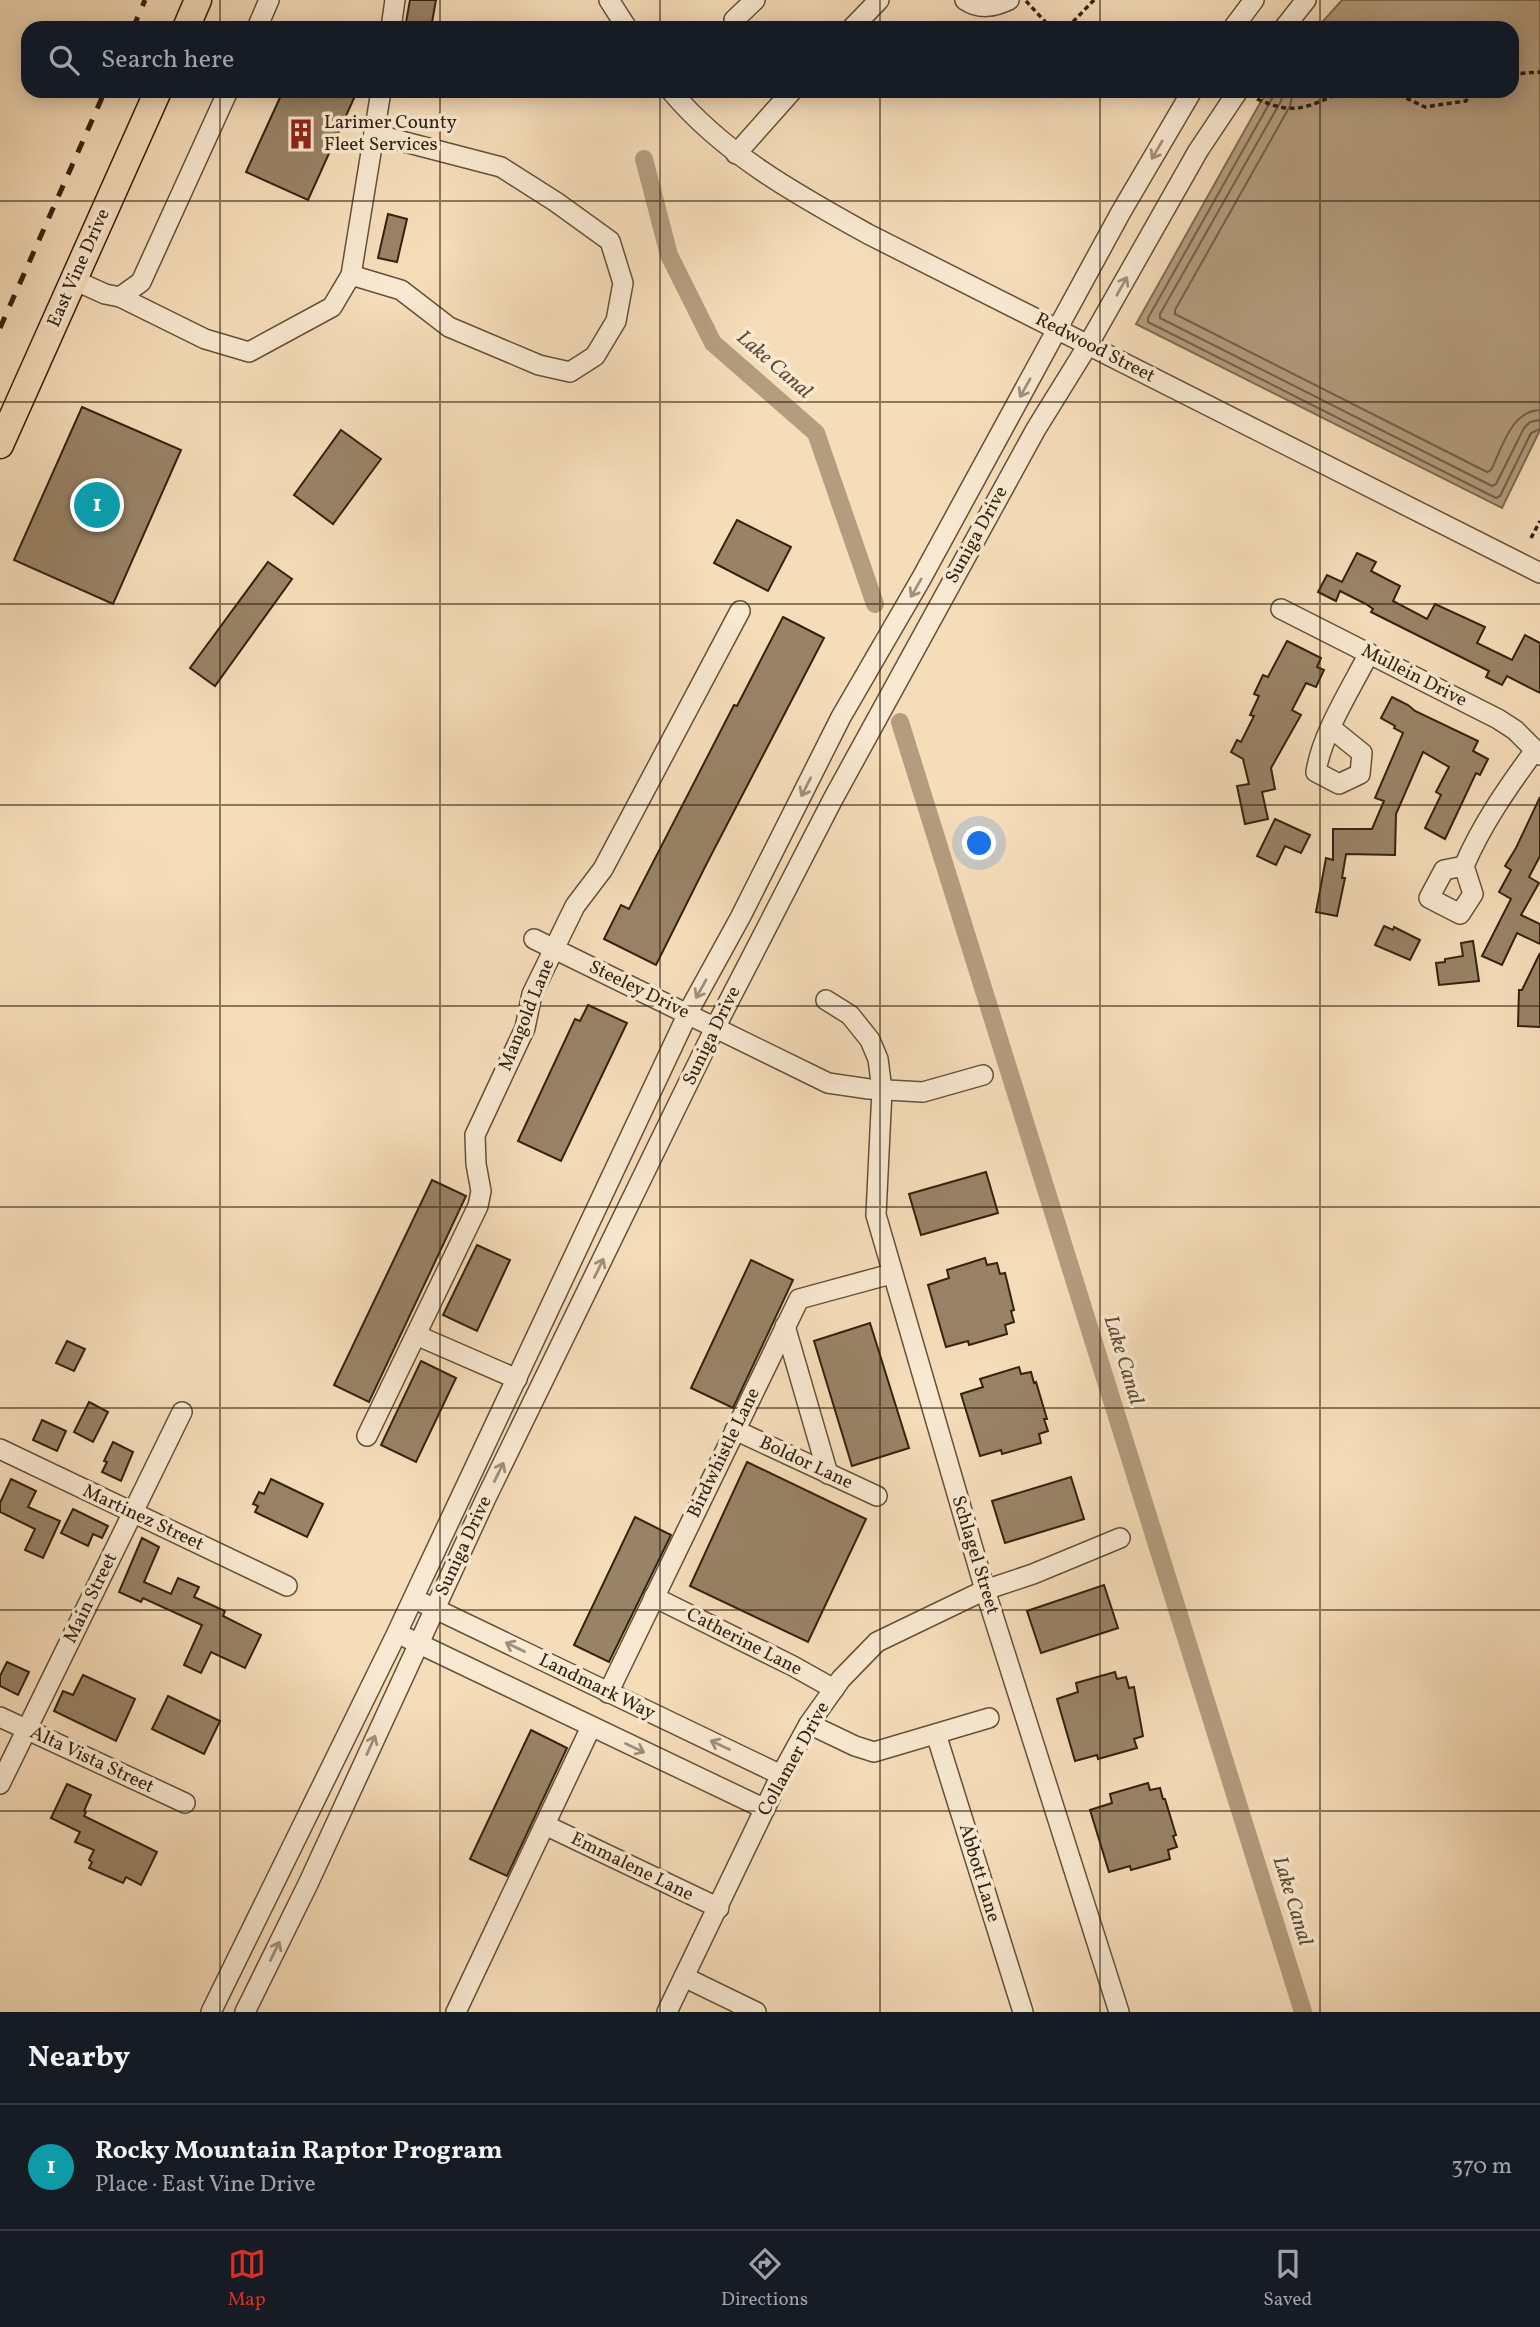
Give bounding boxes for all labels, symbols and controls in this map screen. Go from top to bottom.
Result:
search box [21,21,1519,98]
icon: search [45,41,83,79]
text: Search here [101,42,234,78]
place label: Larimer County Fleet Services [324,110,457,158]
building icon: Larimer County Fleet Services [284,117,318,151]
one-way arrow [1150,139,1164,159]
street label: East Vine Drive [41,205,117,331]
one-way arrow [1116,276,1129,297]
street label: Redwood Street [1031,307,1160,390]
water label: Lake Canal [730,324,818,406]
one-way arrow [1017,377,1031,398]
pin: 1 [74,479,120,531]
street label: Suniga Drive [940,482,1014,588]
one-way arrow [909,577,923,597]
street label: Mullein Drive [1357,638,1471,714]
one-way arrow [798,776,812,797]
your location [962,826,996,860]
street label: Steeley Drive [584,954,694,1026]
street label: Mangold Lane [493,955,561,1075]
one-way arrow [694,978,708,998]
street label: Suniga Drive [677,982,747,1090]
one-way arrow [593,1258,607,1279]
water label: Lake Canal [1096,1312,1150,1408]
street label: Birdwhistle Lane [681,1384,767,1522]
street label: Boldor Lane [755,1430,857,1496]
one-way arrow [493,1462,506,1483]
street label: Martinez Street [78,1479,208,1558]
street label: Suniga Drive [429,1492,499,1600]
street label: Schlagel Street [945,1492,1006,1618]
street label: Main Street [58,1548,124,1648]
street label: Catherine Lane [682,1602,806,1682]
one-way arrow [505,1640,526,1654]
street label: Landmark Way [534,1648,660,1726]
street label: Collamer Drive [752,1697,836,1821]
street label: Alta Vista Street [26,1720,159,1800]
one-way arrow [365,1735,378,1756]
one-way arrow [710,1738,731,1752]
one-way arrow [624,1741,645,1755]
street label: Abbott Lane [952,1821,1006,1925]
street label: Emmalene Lane [566,1826,698,1908]
water label: Lake Canal [1265,1853,1319,1949]
one-way arrow [269,1941,282,1962]
text: Nearby [28,2037,130,2079]
text: Rocky Mountain Raptor Program [95,2133,503,2169]
text: 1 [46,2151,56,2183]
text: 370 m [1451,2151,1512,2183]
text: Place · East Vine Drive [95,2169,316,2201]
tab: Map [228,2245,266,2313]
tab: Directions [721,2245,808,2313]
tab: Saved [1263,2245,1312,2313]

